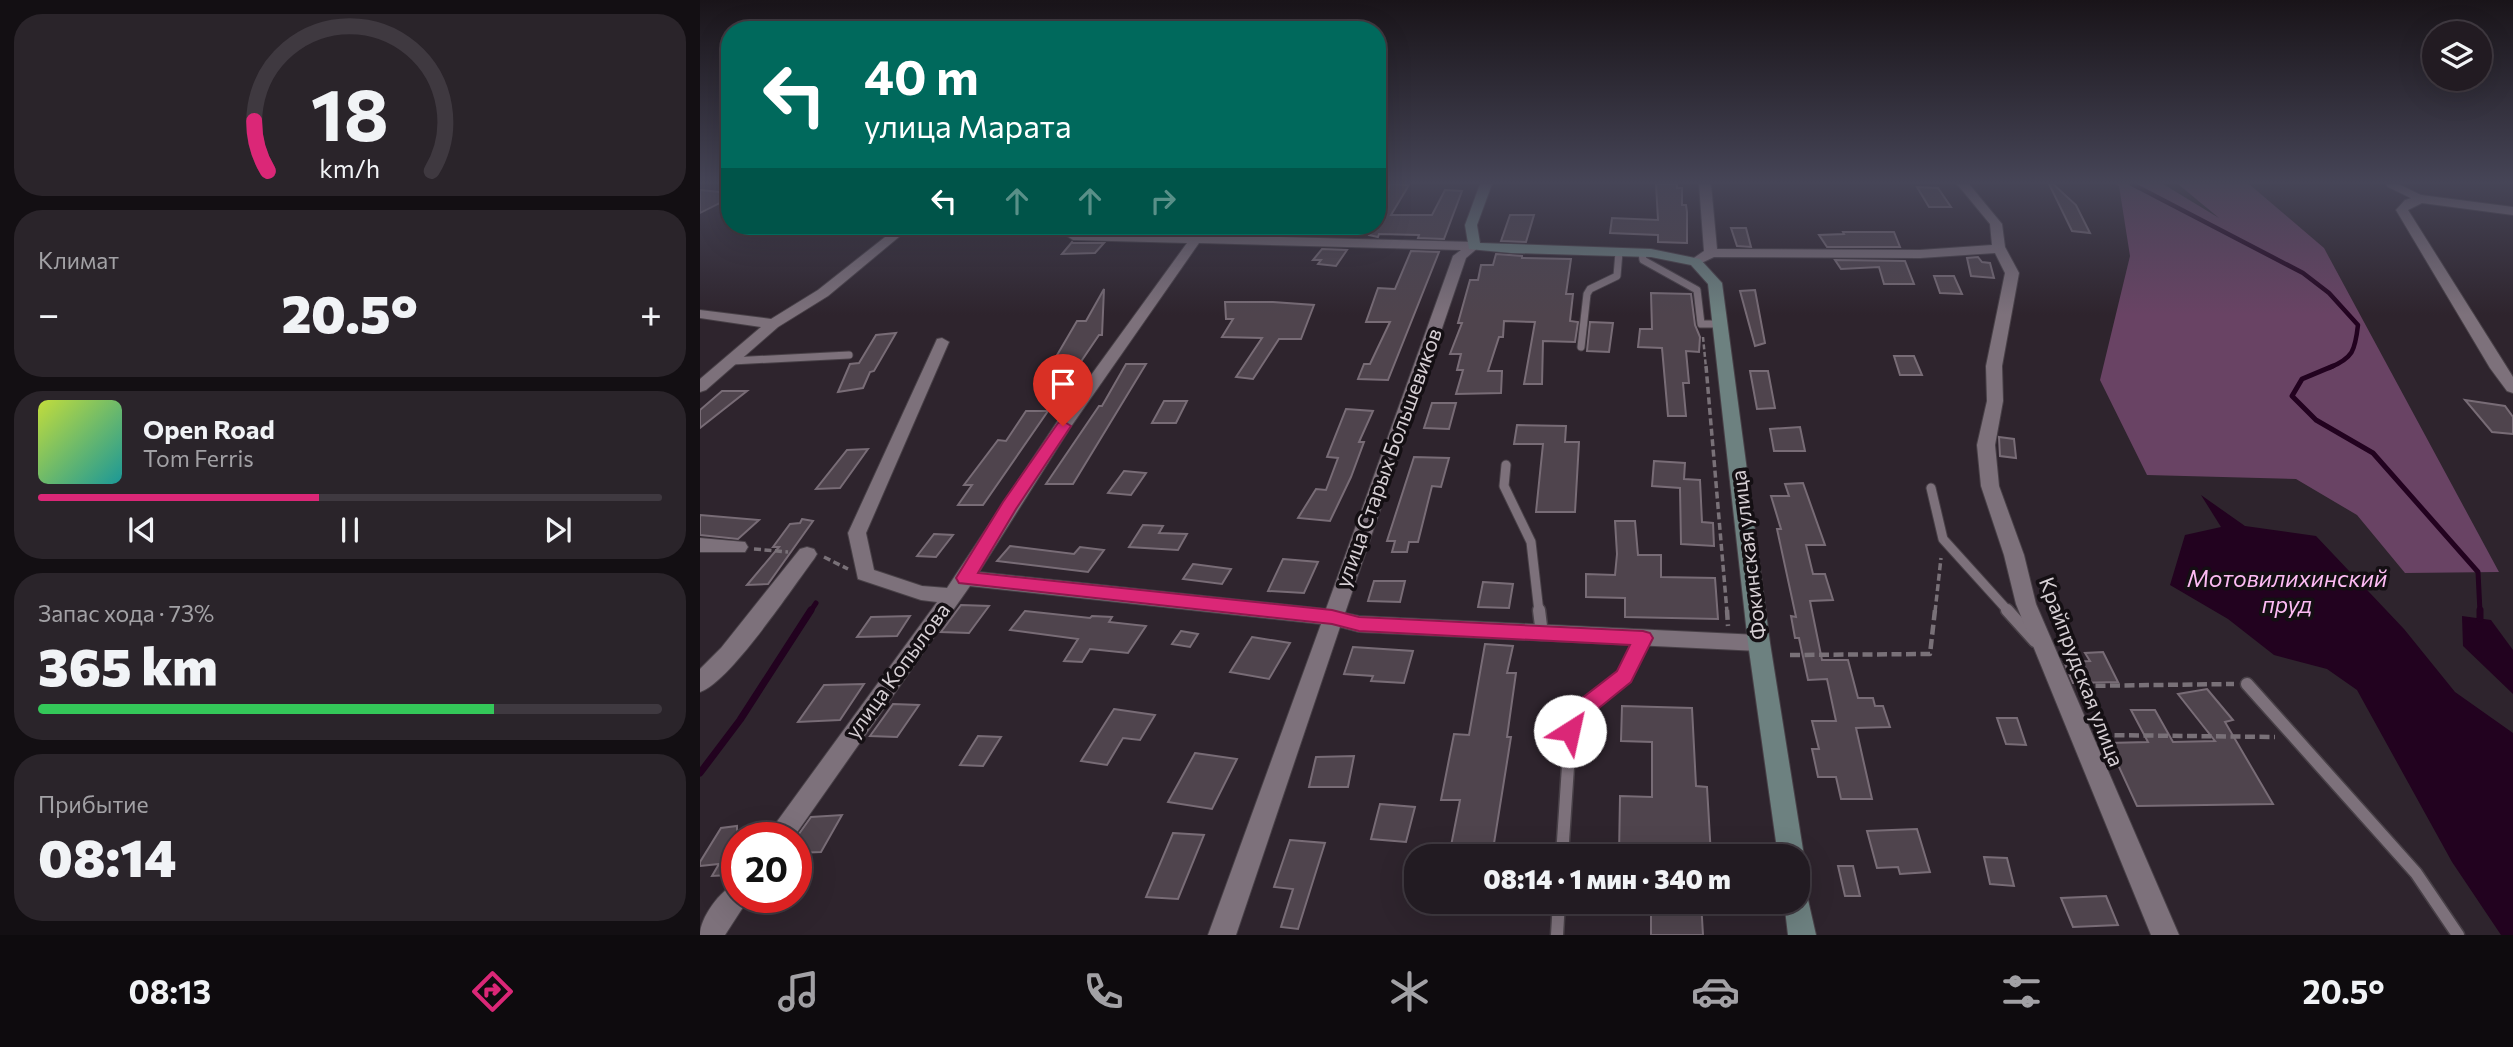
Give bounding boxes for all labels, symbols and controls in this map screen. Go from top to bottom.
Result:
map controls [2422,21,2492,91]
button: layers [2422,21,2492,91]
text: 40 m [864,45,979,105]
icon: left [749,49,840,140]
text: 18 [311,67,389,156]
text: улица Марата [864,105,1072,145]
text: km/h [320,153,380,183]
icon: left [925,182,963,220]
icon: ahead [998,182,1036,220]
icon: ahead [1071,182,1109,220]
icon: right [1144,182,1182,220]
text: Климат [38,246,119,274]
text: 20.5° [281,280,418,344]
text: − [38,289,60,336]
text: + [640,289,662,336]
street label: улица Старых Большевиков [1329,325,1446,590]
pin [1033,354,1093,426]
icon: arrive [1044,365,1082,403]
text: Open Road [143,413,275,444]
text: Tom Ferris [143,444,254,472]
street label: Фокинская улица [1725,469,1770,641]
icon: previous [123,511,161,549]
icon: pause [331,511,369,549]
icon: next [539,511,577,549]
water label: Мотовилихинский пруд [2187,564,2387,618]
street label: Крайпрудская улица [2035,573,2130,770]
street label: улица Копылова [839,598,954,743]
text: Запас хода · 73% [38,599,214,627]
text: 365 km [38,633,218,697]
position arrow [1533,694,1607,768]
text: Прибытие [38,790,149,818]
speed limit sign: 20 [721,822,812,913]
text: 08:14 [38,824,177,888]
text: 08:14 · 1 мин · 340 m [1483,863,1731,894]
icon: directions [468,967,517,1016]
icon: music [774,967,823,1016]
icon: phone [1079,967,1128,1016]
icon: climate [1385,967,1434,1016]
icon: car [1691,967,1740,1016]
icon: filters [1997,967,2046,1016]
text: 08:13 [128,971,211,1011]
text: 20.5° [2302,971,2385,1011]

